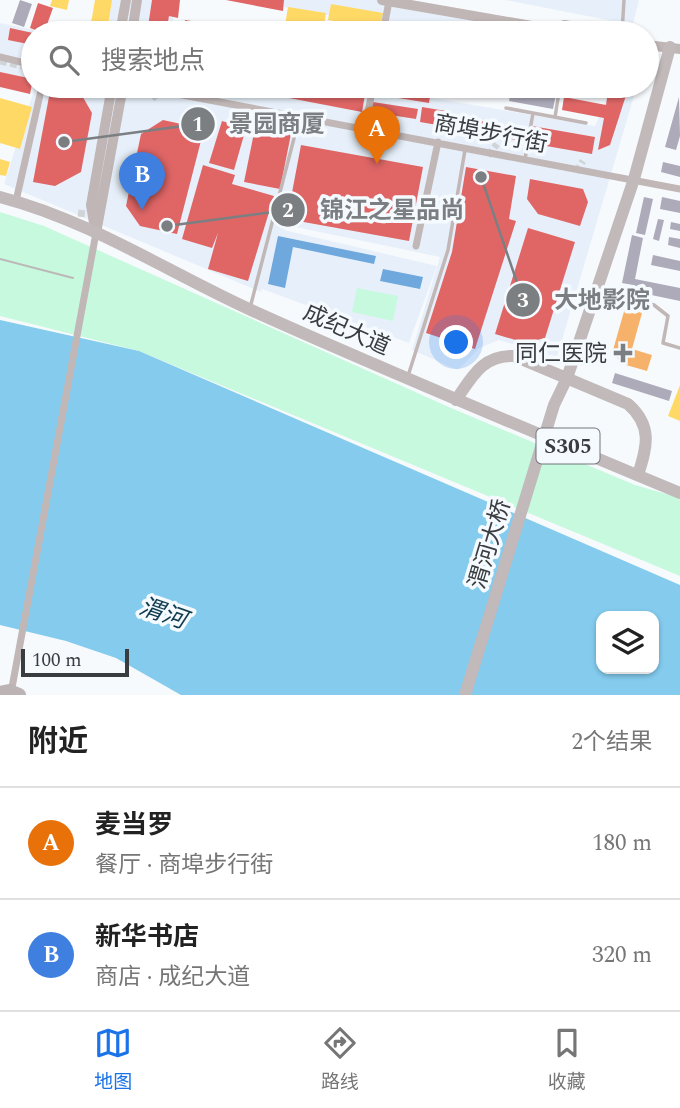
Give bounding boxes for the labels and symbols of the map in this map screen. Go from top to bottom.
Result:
callout: 景园商厦 [180,101,339,146]
pin: A [354,106,400,164]
street label: 商埠步行街 [431,106,550,163]
text: 景园商厦 [229,107,325,143]
text: 1 [192,109,204,141]
pin: B [119,152,165,210]
callout: 锦江之星品尚 [271,187,478,232]
text: 锦江之星品尚 [320,193,464,229]
text: 2 [282,195,294,227]
callout: 大地影院 [505,277,664,322]
text: 大地影院 [554,283,650,319]
text: 3 [517,285,529,317]
street label: 成纪大道 [297,296,396,365]
your location [439,325,473,359]
place label: 同仁医院 [515,337,607,372]
marker: 同仁医院 [613,343,633,363]
road number: S305 [536,428,600,464]
street label: 渭河大桥 [460,495,521,594]
water label: 渭河 [134,589,195,640]
scale bar [21,646,130,678]

